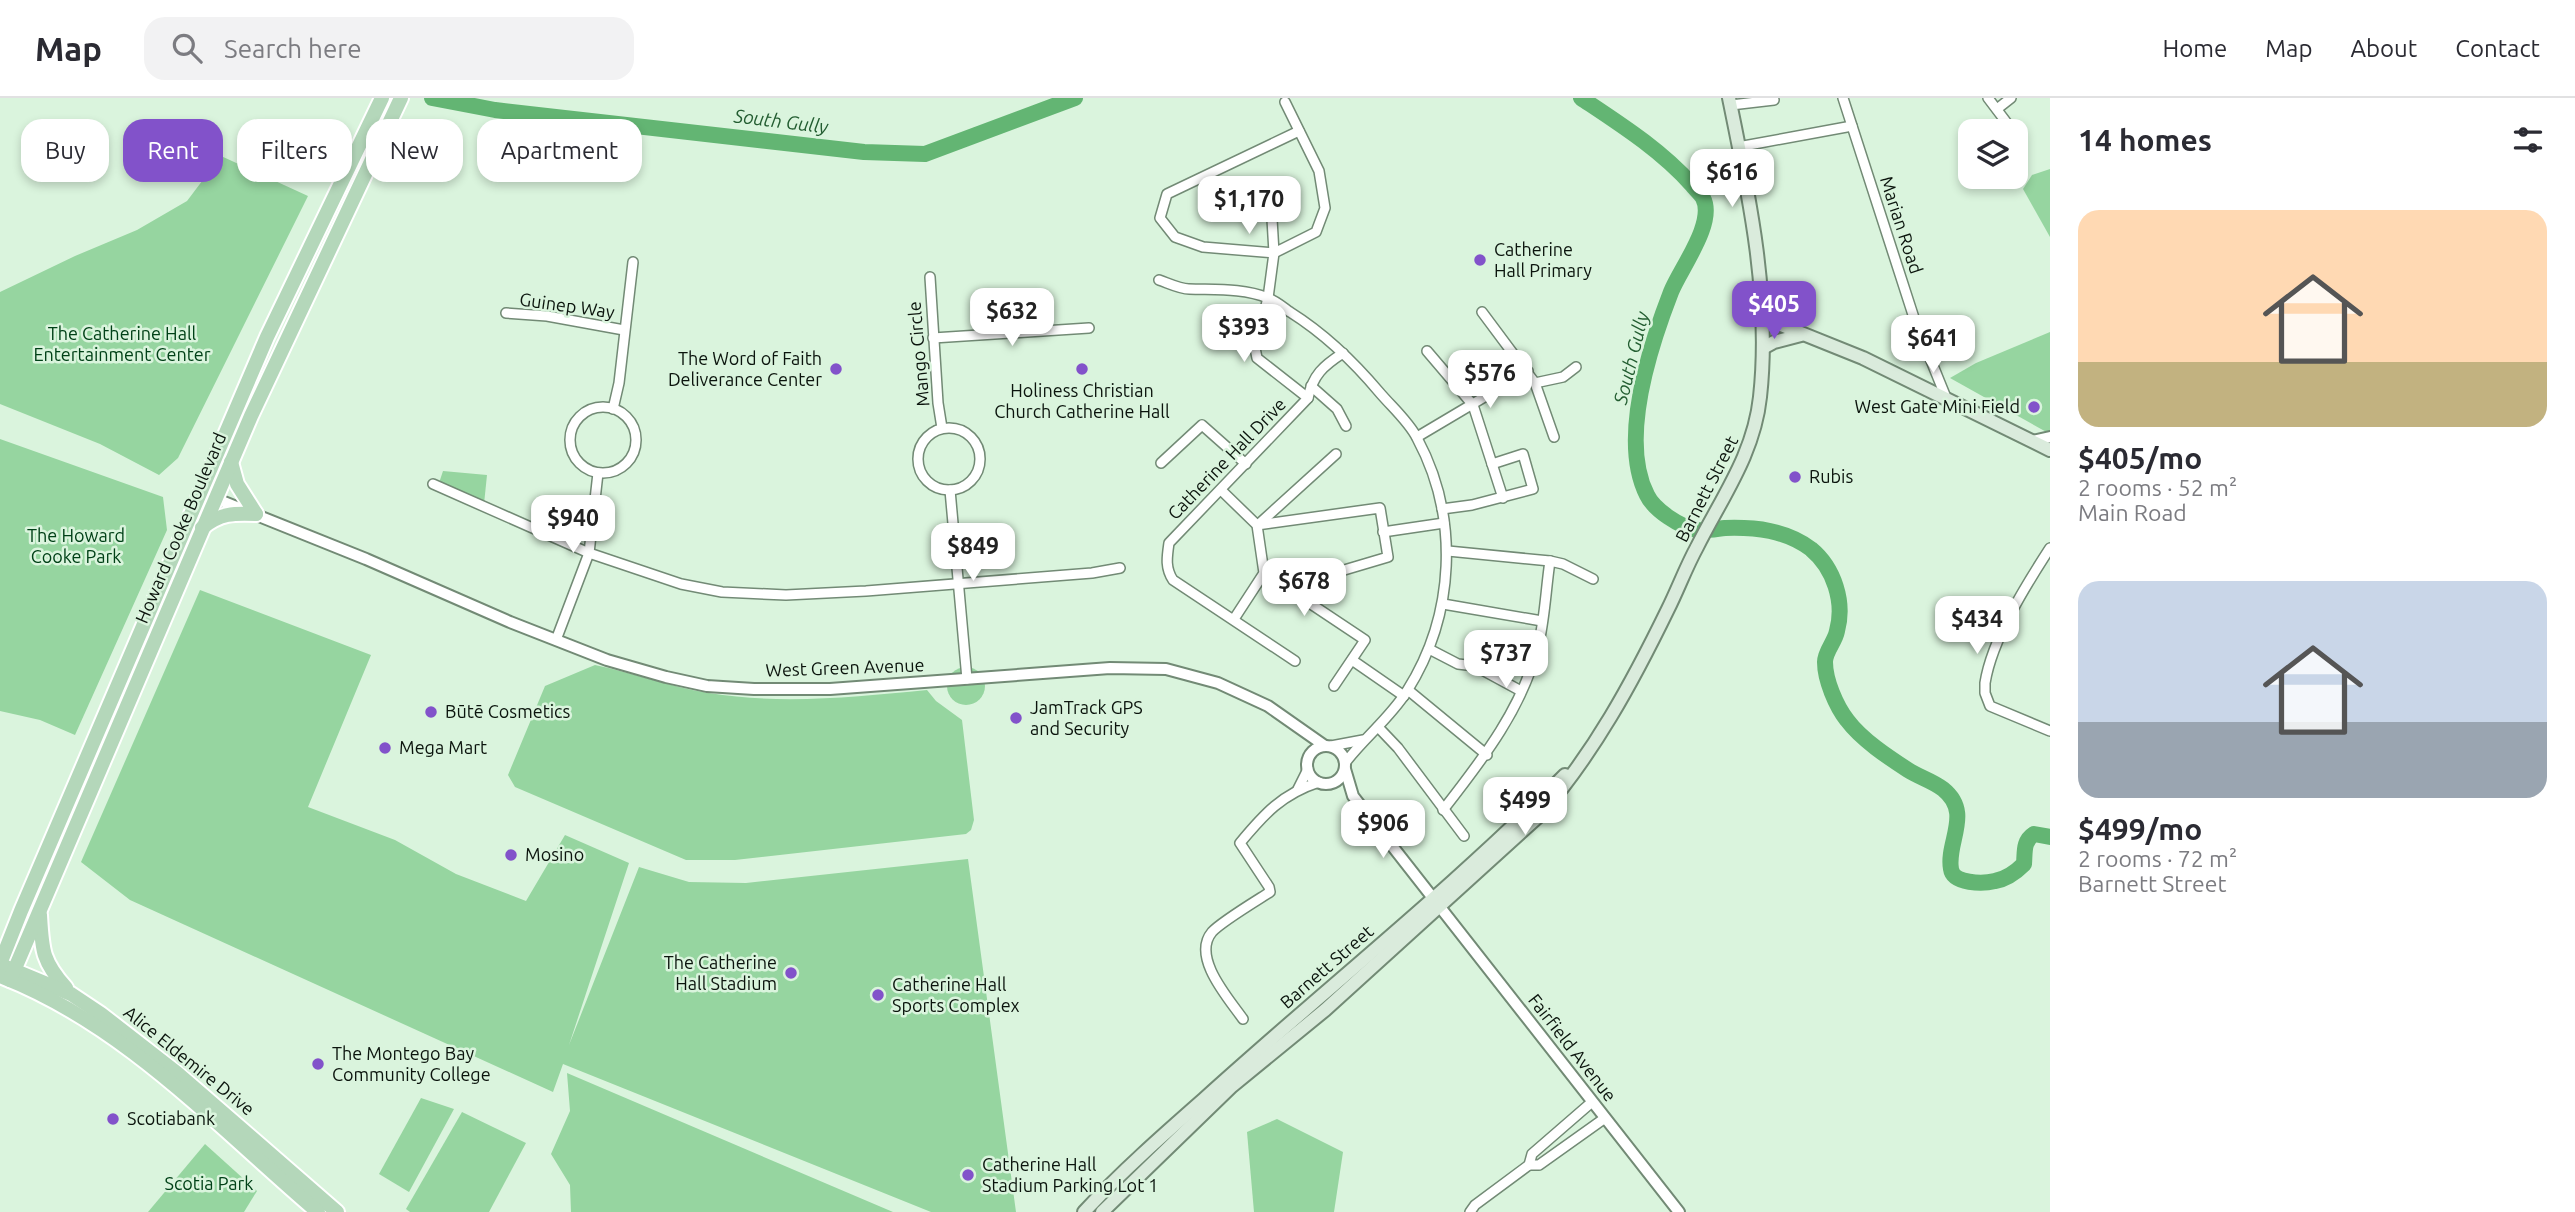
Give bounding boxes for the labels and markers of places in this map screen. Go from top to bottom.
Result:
pin: $616 [1691,150,1773,209]
pin: $1,170 [1192,176,1306,236]
place label: Catherine Hall Primary [1494,239,1592,280]
marker: Catherine Hall Primary [1472,252,1488,268]
pin: $405 [1733,282,1815,341]
pin: $632 [971,288,1053,348]
pin: $393 [1203,304,1285,364]
pin: $641 [1892,316,1974,375]
place label: The Word of Faith Deliverance Center [668,348,822,389]
pin: $576 [1449,350,1531,410]
marker: The Word of Faith Deliverance Center [828,361,844,377]
marker: Holiness Christian Church Catherine Hall [1074,361,1090,377]
place label: Holiness Christian Church Catherine Hall [994,380,1170,421]
place label: West Gate Mini Field [1855,396,2020,416]
marker: West Gate Mini Field [2026,399,2042,415]
place label: Rubis [1809,466,1853,486]
marker: Rubis [1787,469,1803,485]
pin: $940 [532,496,614,555]
pin: $849 [932,524,1014,583]
pin: $678 [1263,559,1345,618]
pin: $434 [1936,596,2018,656]
pin: $737 [1465,630,1547,690]
place label: JamTrack GPS and Security [1030,697,1143,738]
place label: Būtē Cosmetics [445,701,570,721]
marker: Būtē Cosmetics [423,704,439,720]
marker: JamTrack GPS and Security [1008,710,1024,726]
place label: Mega Mart [399,737,487,757]
marker: Mega Mart [377,740,393,756]
pin: $499 [1484,778,1566,837]
pin: $906 [1342,800,1424,860]
place label: Mosino [525,844,584,864]
marker: Mosino [503,847,519,863]
place label: The Catherine Hall Stadium [664,952,777,993]
marker: The Catherine Hall Stadium [783,965,799,981]
place label: Catherine Hall Sports Complex [892,974,1020,1015]
marker: Catherine Hall Sports Complex [870,987,886,1003]
place label: The Montego Bay Community College [332,1043,491,1084]
marker: The Montego Bay Community College [310,1056,326,1072]
place label: Scotiabank [127,1108,215,1128]
marker: Scotiabank [105,1111,121,1127]
place label: Catherine Hall Stadium Parking Lot 1 [982,1154,1159,1195]
marker: Catherine Hall Stadium Parking Lot 1 [960,1167,976,1183]

